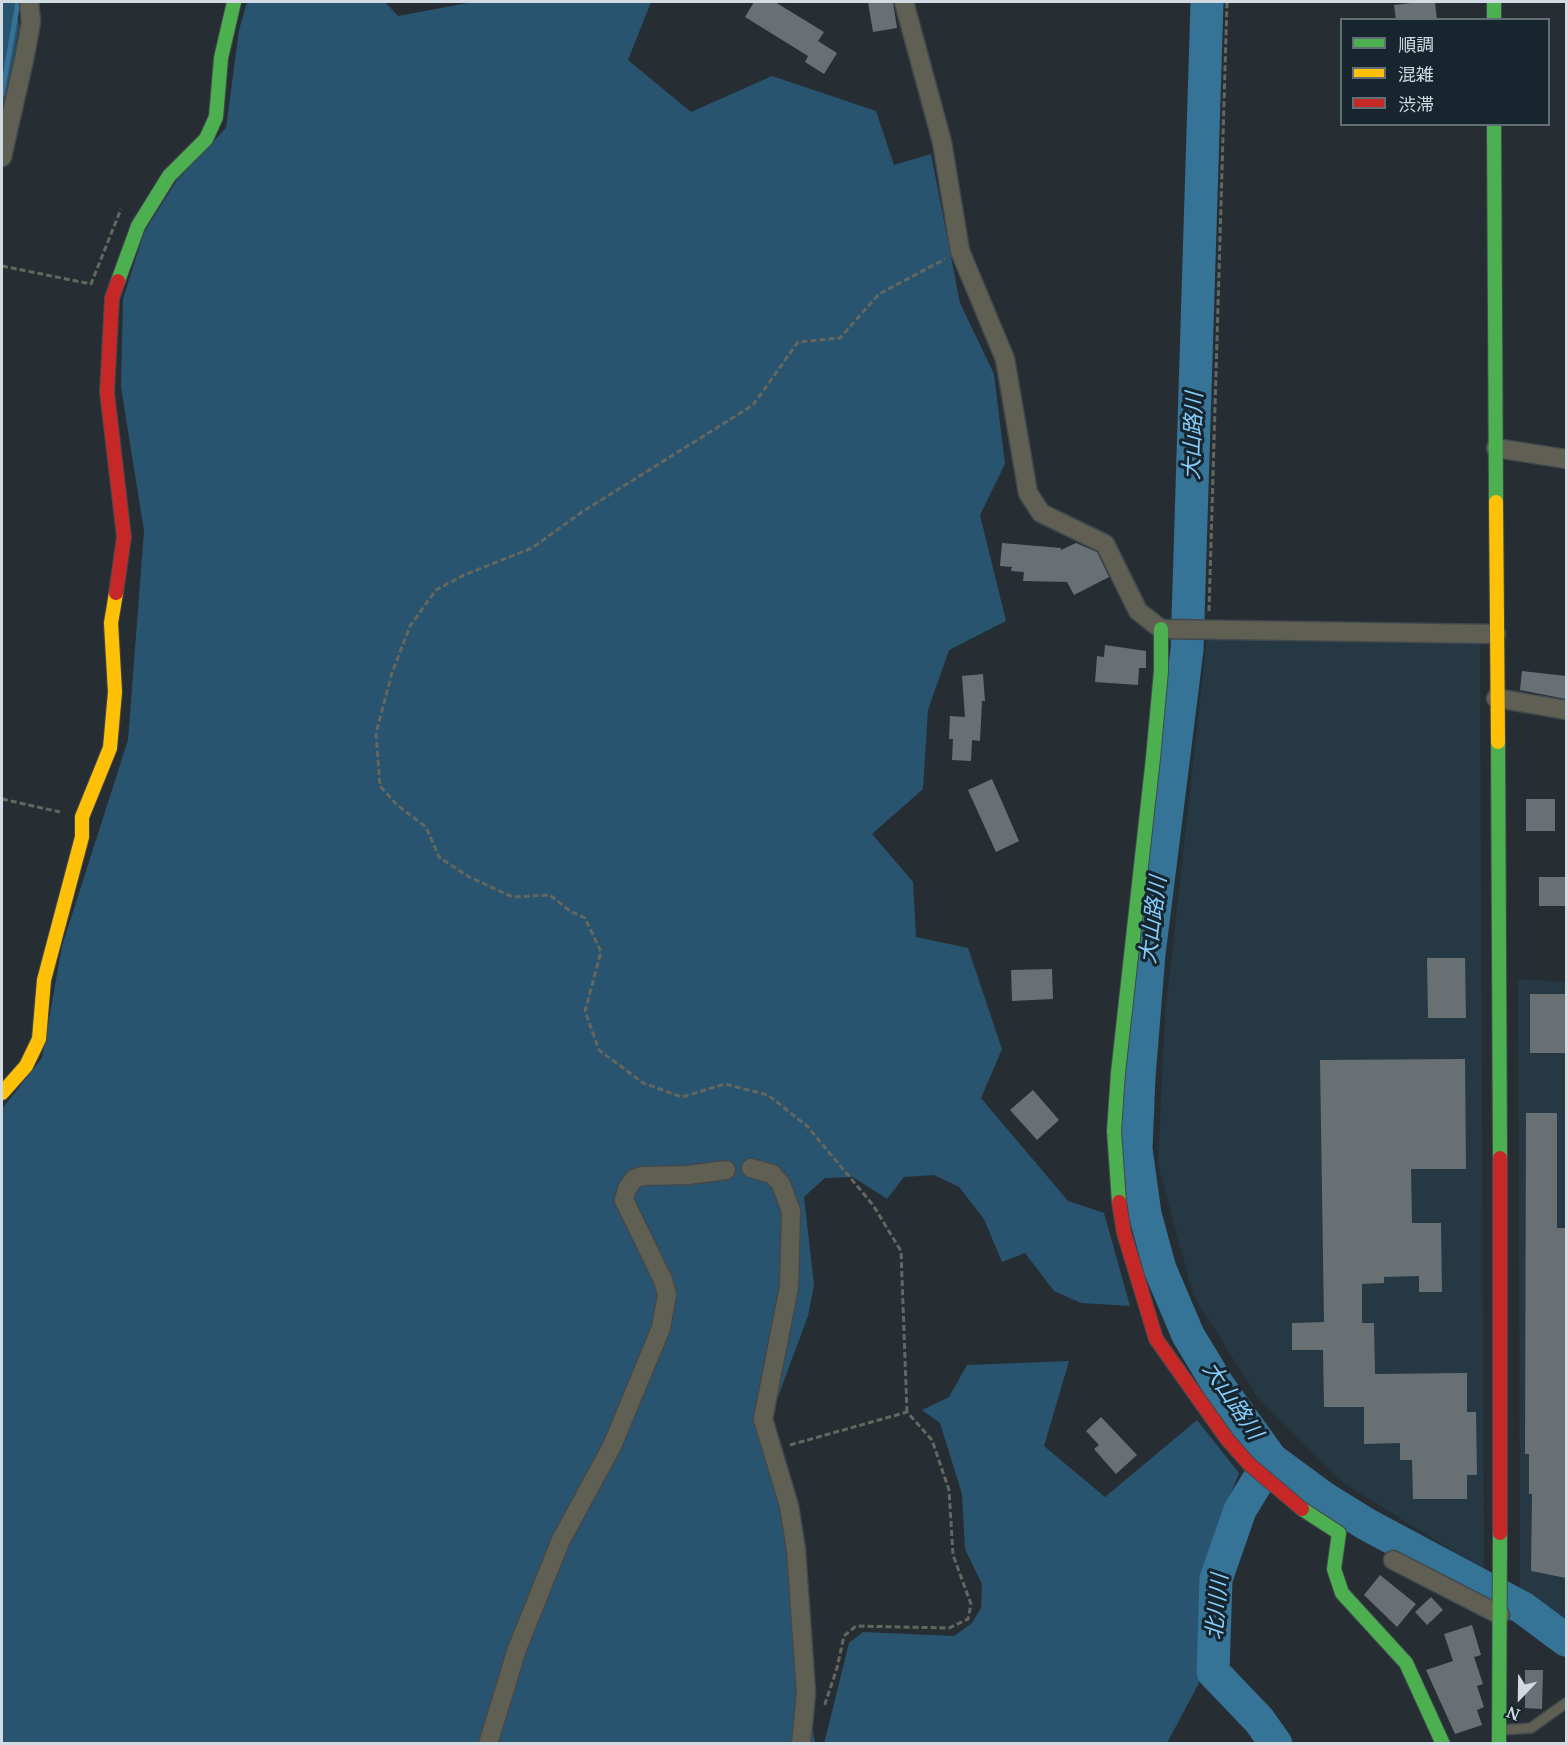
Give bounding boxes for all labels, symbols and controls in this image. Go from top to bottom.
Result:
legend [1340,18,1550,126]
text: 順調 [1398,32,1434,56]
text: 混雑 [1398,62,1434,86]
text: 渋滞 [1398,92,1434,116]
water label: 大山路川 [1179,392,1209,480]
water label: 大山路川 [1136,875,1172,965]
water label: 大山路川 [1196,1357,1268,1445]
water label: 北川川 [1202,1573,1234,1641]
north arrow [1490,1667,1550,1727]
text: N [1503,1701,1523,1726]

